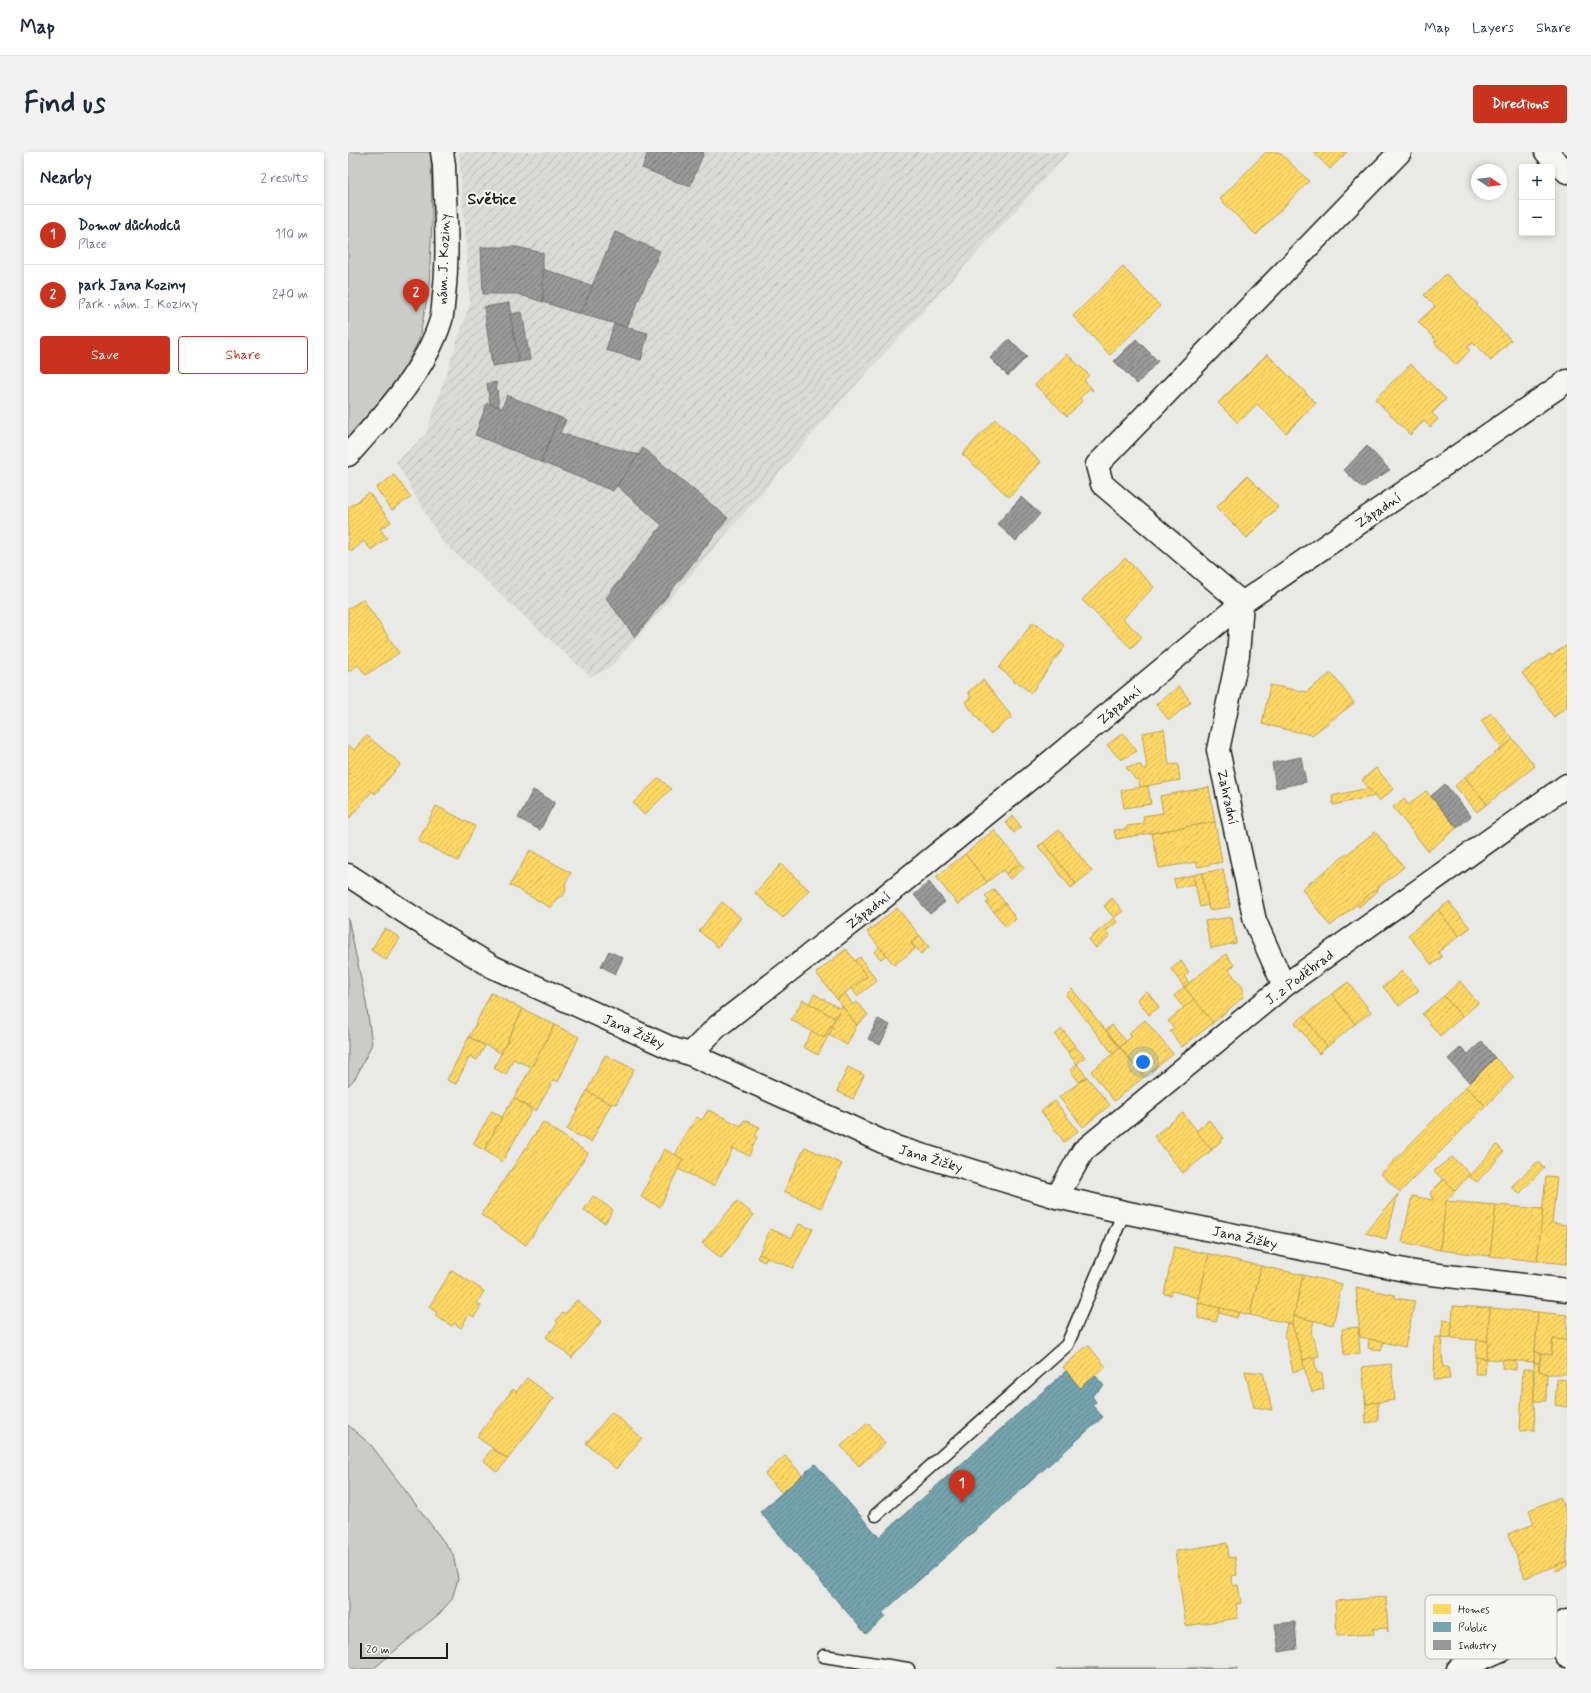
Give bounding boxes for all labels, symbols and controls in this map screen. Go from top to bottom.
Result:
text: Map [20,15,55,40]
text: Map [1424,19,1450,37]
text: Layers [1472,19,1514,37]
text: Share [1536,19,1571,37]
button: Directions [1473,85,1567,123]
text: Find us [24,86,105,123]
north arrow [1471,164,1507,200]
map controls [1519,164,1555,236]
button: + [1519,164,1555,200]
text: Nearby [40,167,92,189]
text: 2 results [261,170,308,187]
district label: Světice [467,189,517,210]
button: − [1519,200,1555,236]
street label: nám. J. Koziny [433,213,455,305]
text: Domov důchodců [78,216,180,236]
text: 1 [50,226,56,243]
text: 110 m [275,226,308,243]
text: Place [78,236,107,253]
text: park Jana Koziny [78,276,186,296]
pin: 2 [403,279,429,312]
text: 2 [50,286,56,303]
text: 240 m [272,286,308,303]
text: Park · nám. J. Koziny [78,296,198,313]
button: Save [40,336,170,374]
button: Share [178,336,308,374]
street label: Západní [1352,489,1405,533]
street label: Západní [1094,682,1145,729]
street label: Zahradní [1212,768,1242,827]
street label: Západní [843,888,895,934]
street label: J. z Poděbrad [1262,946,1337,1009]
street label: Jana Žižky [600,1010,667,1054]
your location [1133,1052,1153,1072]
street label: Jana Žižky [897,1141,965,1177]
street label: Jana Žižky [1211,1222,1279,1254]
pin: 1 [949,1470,975,1503]
legend [1425,1595,1557,1659]
text: Homes [1458,1603,1490,1617]
text: Public [1458,1621,1488,1635]
text: Industry [1458,1639,1497,1653]
scale bar [360,1641,448,1660]
text: 20 m [366,1643,389,1657]

